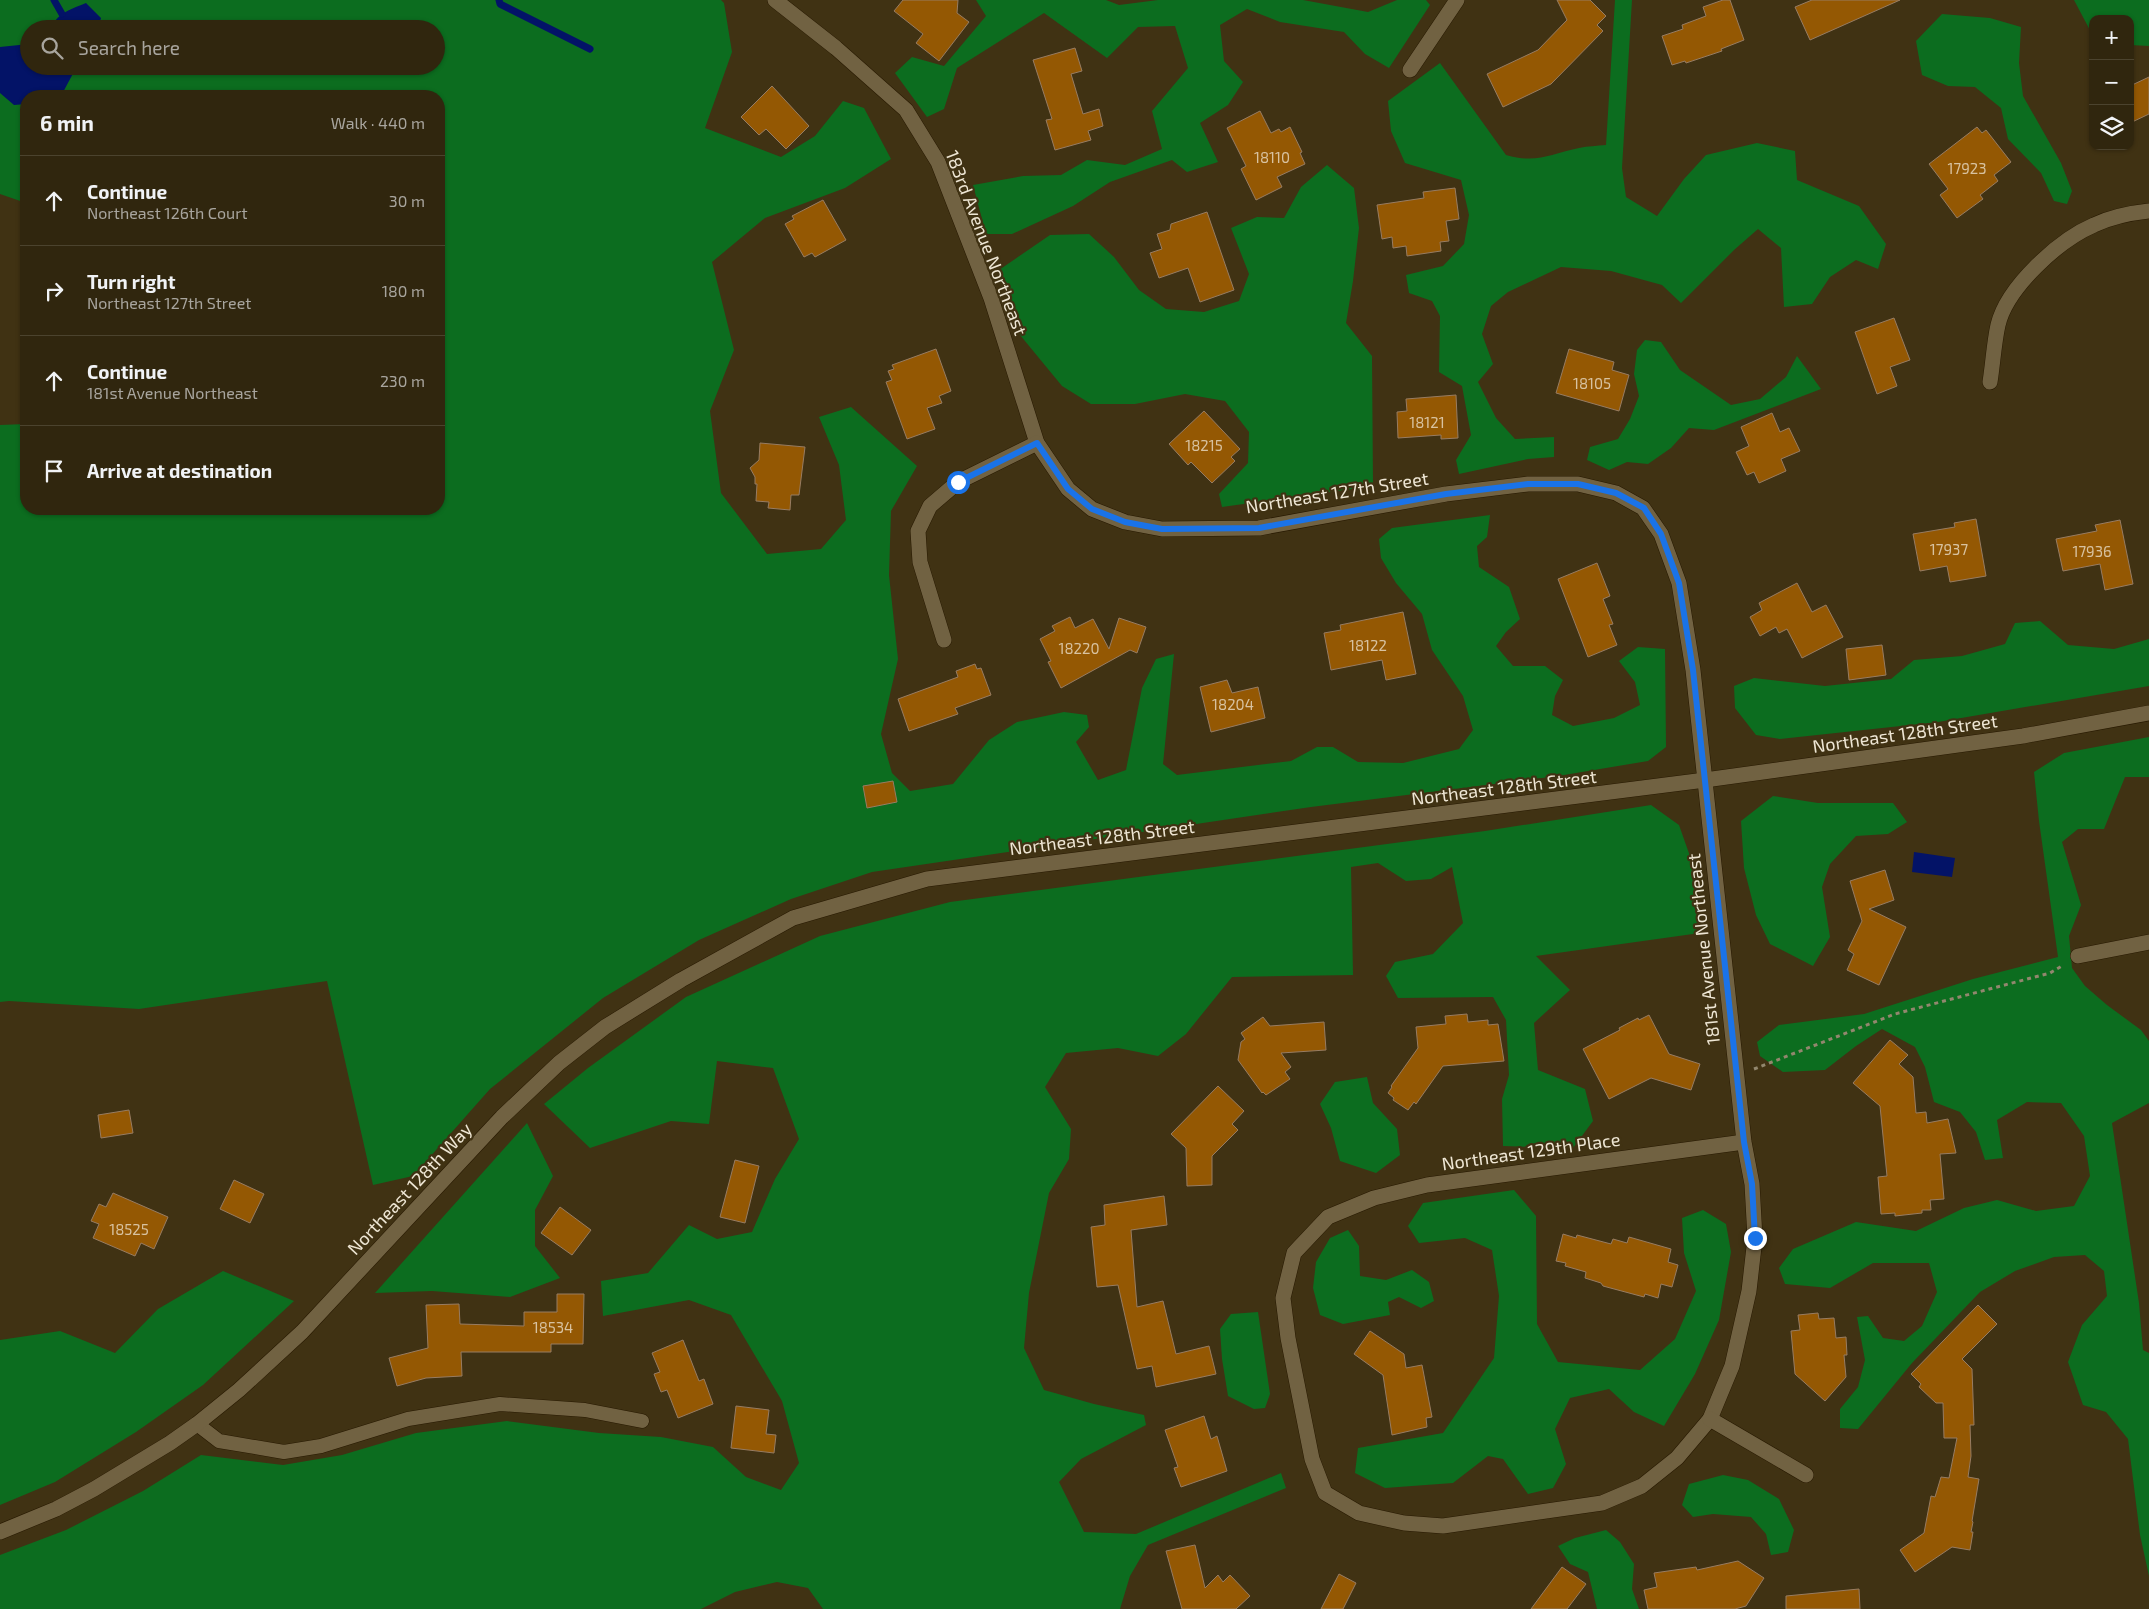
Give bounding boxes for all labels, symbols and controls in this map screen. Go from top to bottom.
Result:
map controls [2089,15,2134,150]
button: + [2089,15,2134,60]
search box [20,20,445,75]
icon: search [38,34,66,62]
text: Search here [78,36,180,59]
button: − [2089,60,2134,105]
button: layers [2089,105,2134,150]
text: 6 min [40,110,94,135]
text: Walk · 440 m [331,113,425,132]
street label: 183rd Avenue Northeast [941,147,1032,338]
house number: 18110 [1254,148,1290,166]
house number: 17923 [1947,159,1987,177]
text: Continue [87,180,167,203]
icon: ahead [40,187,68,215]
text: 30 m [389,191,425,210]
text: Northeast 126th Court [87,203,248,222]
text: Turn right [87,270,175,293]
icon: right [40,277,68,305]
text: 180 m [382,281,425,300]
text: Northeast 127th Street [87,293,251,312]
text: Continue [87,360,167,383]
icon: ahead [40,367,68,395]
text: 230 m [380,371,425,390]
house number: 18105 [1573,374,1611,392]
text: 181st Avenue Northeast [87,383,258,402]
house number: 18121 [1409,413,1445,431]
house number: 18215 [1185,436,1223,454]
icon: arrive [40,457,68,485]
text: Arrive at destination [87,459,272,482]
street label: Northeast 127th Street [1244,467,1430,517]
route start [947,471,970,494]
house number: 17937 [1930,540,1968,558]
house number: 17936 [2072,542,2112,560]
house number: 18122 [1349,636,1387,654]
house number: 18220 [1059,639,1099,657]
house number: 18204 [1212,695,1254,713]
street label: Northeast 128th Street [1811,709,1999,757]
street label: Northeast 128th Street [1410,765,1598,809]
street label: Northeast 128th Street [1008,815,1196,859]
street label: 181st Avenue Northeast [1682,852,1724,1046]
street label: Northeast 128th Way [342,1117,476,1259]
street label: Northeast 129th Place [1440,1128,1622,1174]
house number: 18525 [109,1220,149,1238]
route end [1744,1227,1767,1250]
house number: 18534 [533,1318,573,1336]

